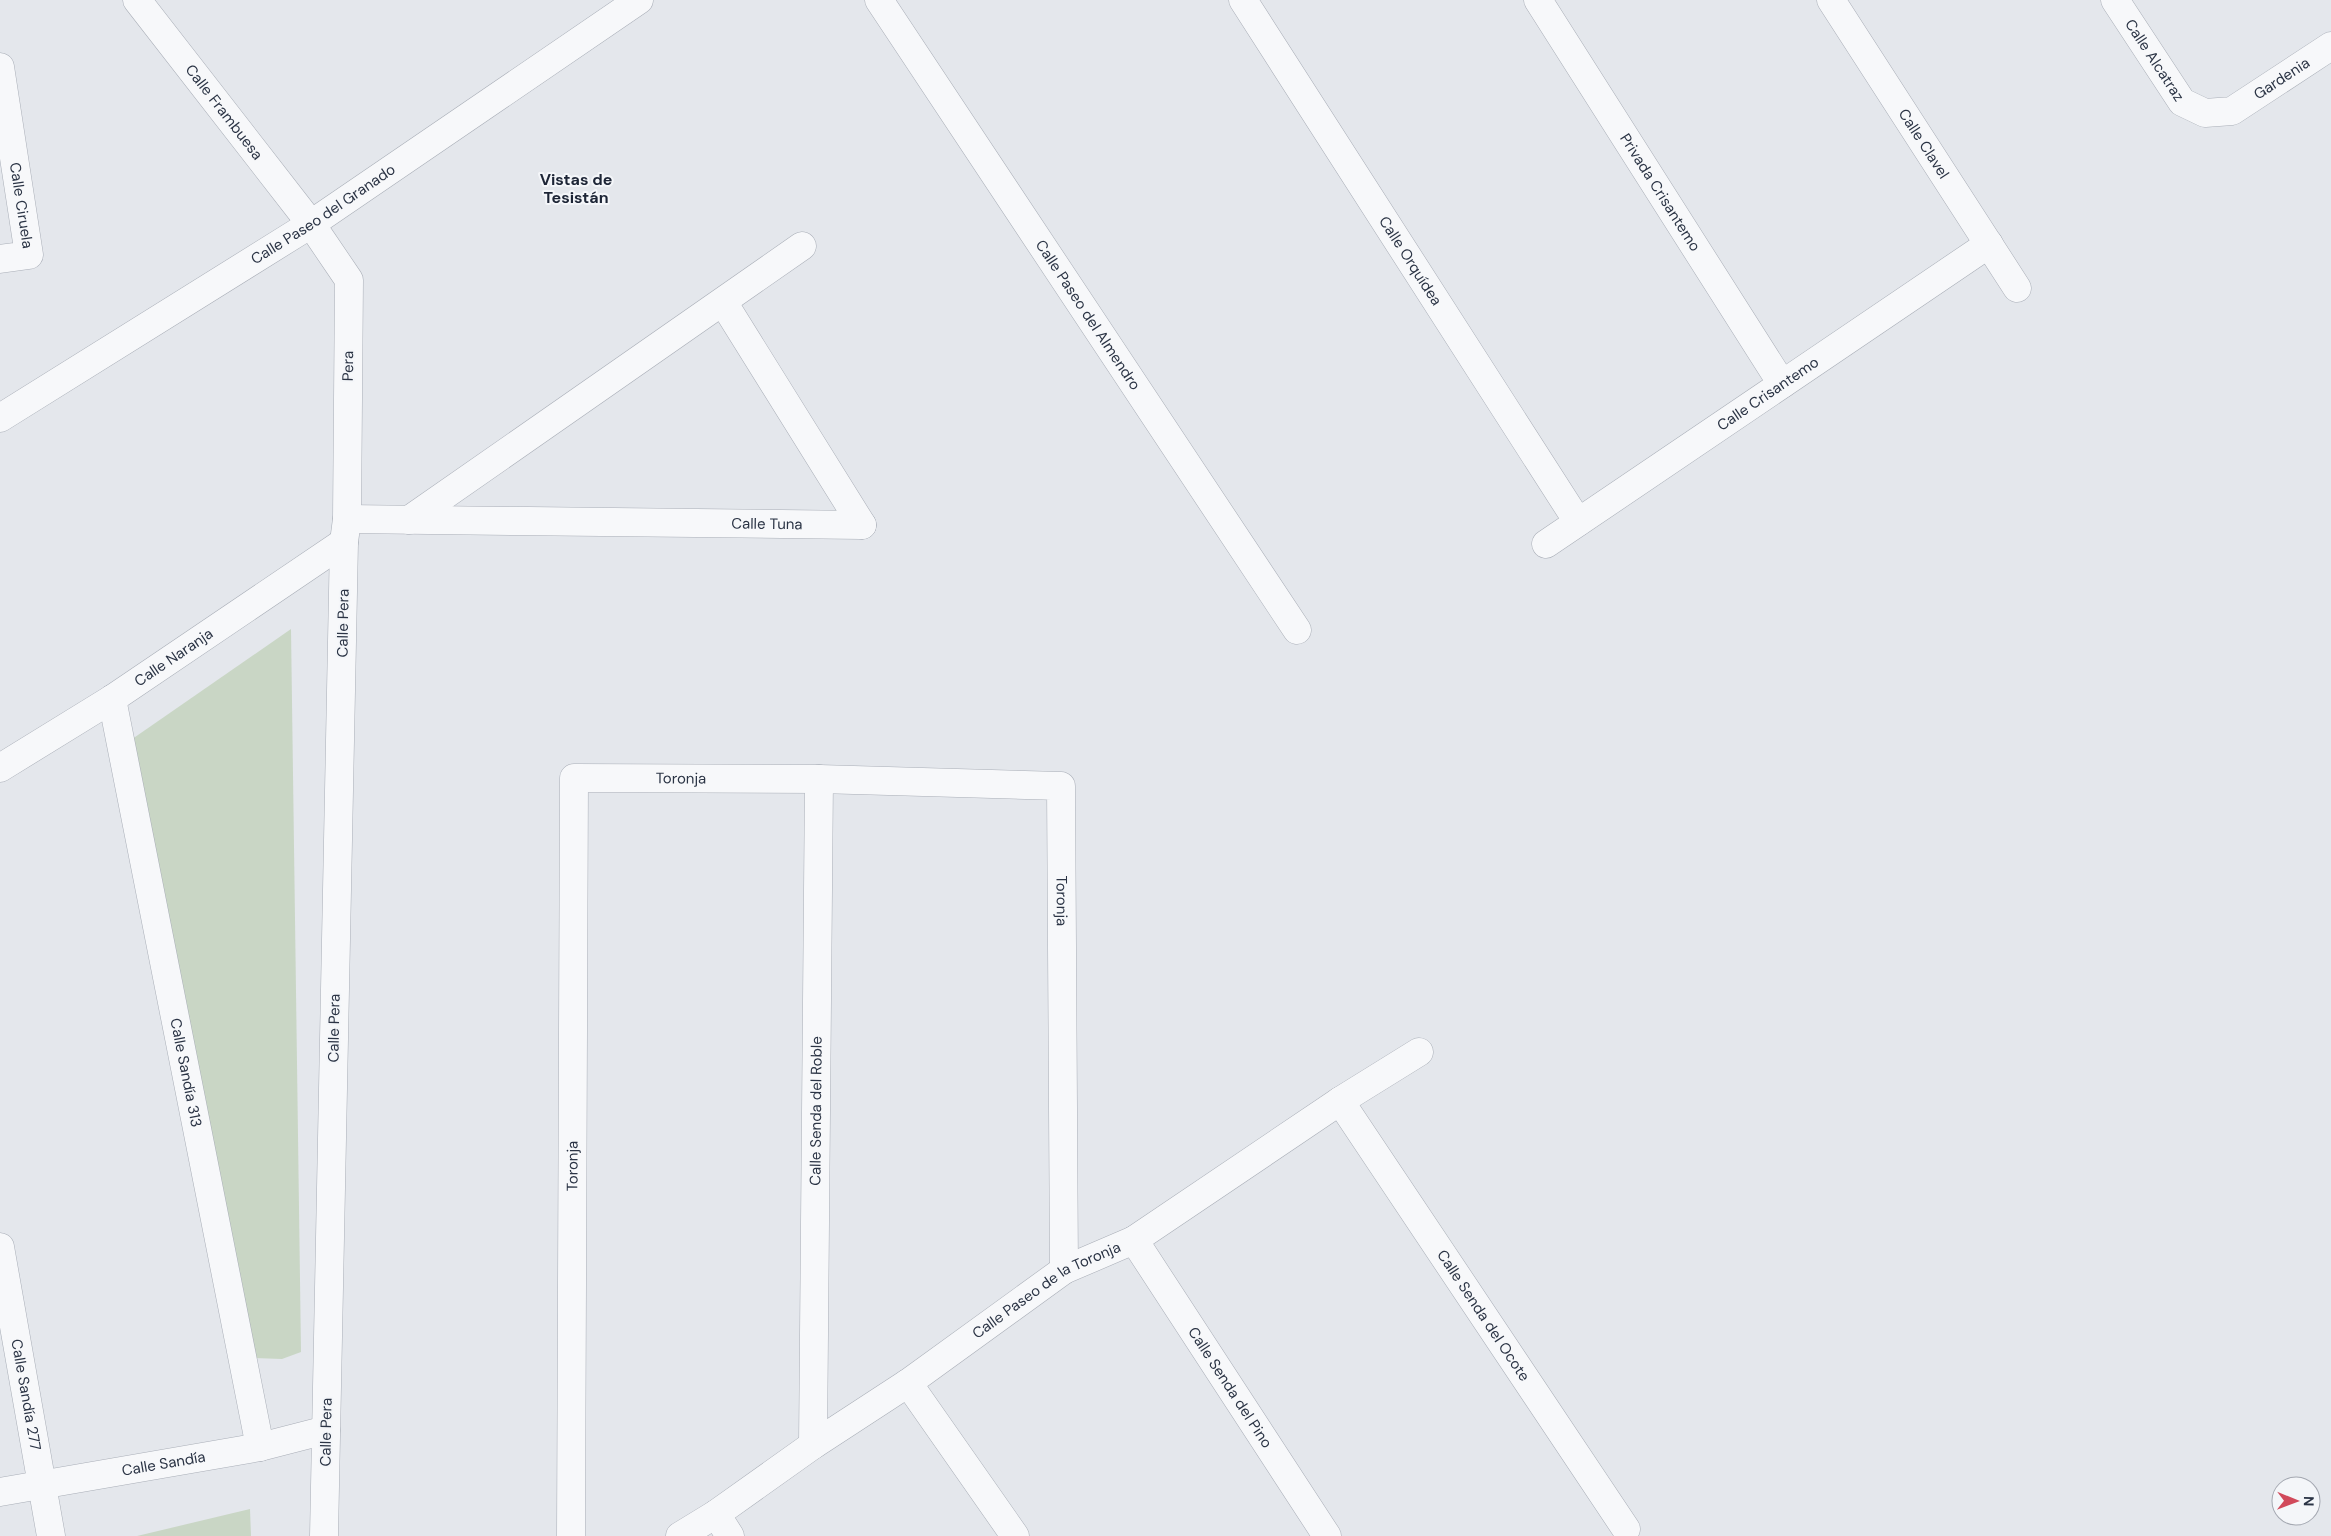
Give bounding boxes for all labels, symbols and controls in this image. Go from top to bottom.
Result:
street label: Calle Alcatraz [2120,15,2189,105]
street label: Gardenia [2250,53,2314,104]
street label: Calle Frambuesa [181,60,267,164]
street label: Calle Clavel [1894,105,1954,183]
street label: Privada Crisantemo [1615,130,1705,255]
street label: Calle Paseo del Granado [247,159,399,269]
street label: Calle Ciruela [5,161,38,250]
district label: Vistas de Tesistán [540,169,612,208]
street label: Calle Orquídea [1374,212,1447,309]
street label: Calle Paseo del Almendro [1031,236,1145,394]
street label: Pera [338,351,358,381]
street label: Calle Crisantemo [1713,352,1823,435]
street label: Calle Tuna [731,513,803,534]
street label: Calle Pera [332,589,354,657]
street label: Calle Naranja [130,624,217,691]
street label: Toronja [656,768,706,789]
street label: Toronja [1052,876,1072,926]
street label: Calle Pera [323,994,345,1062]
street label: Calle Sandía 313 [165,1016,207,1129]
street label: Calle Senda del Roble [805,1036,827,1186]
street label: Toronja [562,1141,583,1191]
street label: Calle Paseo de la Toronja [968,1237,1124,1343]
street label: Calle Senda del Ocote [1432,1246,1534,1385]
street label: Calle Senda del Pino [1183,1323,1277,1452]
street label: Calle Sandía 277 [6,1337,46,1452]
street label: Calle Pera [315,1398,337,1466]
street label: Calle Sandía [120,1447,207,1481]
north arrow [2271,1476,2321,1526]
text: N [2300,1496,2318,1506]

